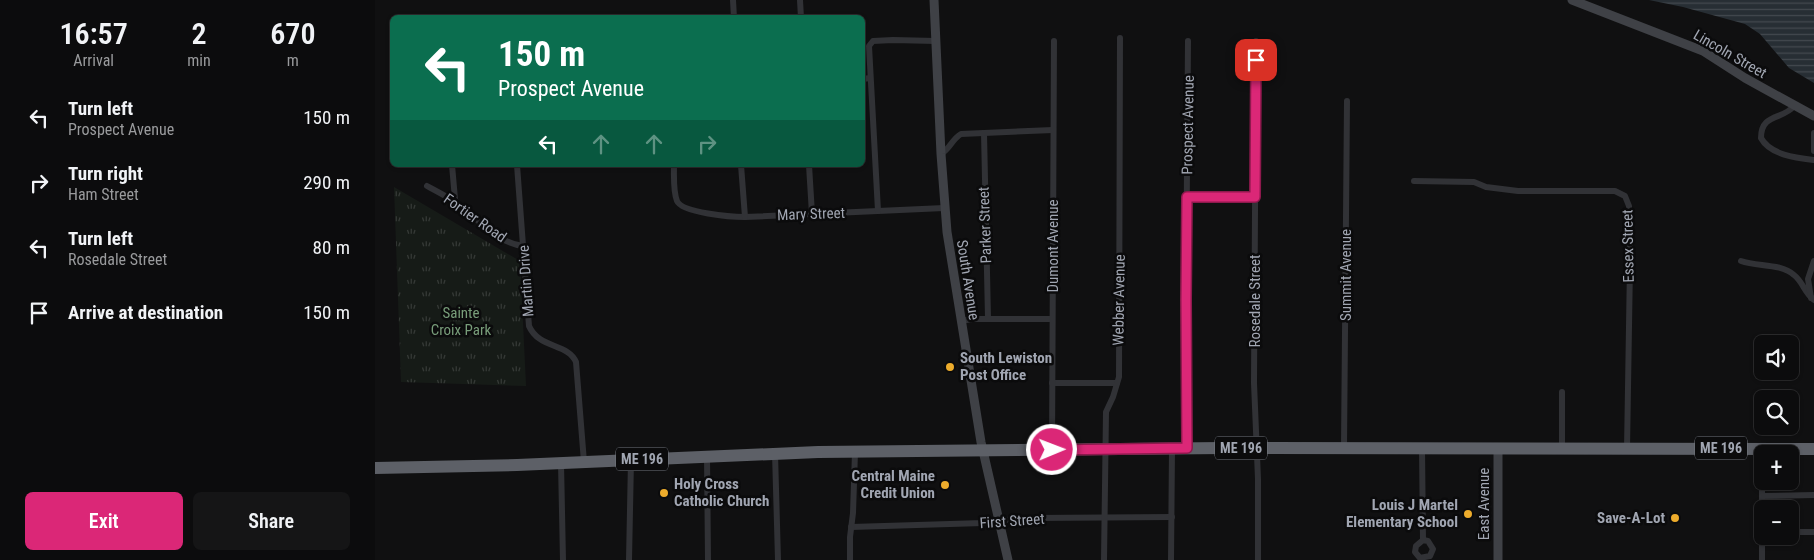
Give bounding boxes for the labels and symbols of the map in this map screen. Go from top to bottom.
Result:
street label: Lincoln Street [1690,26,1770,82]
pin [1235,39,1277,81]
street label: Prospect Avenue [1178,75,1198,175]
street label: Parker Street [975,186,995,264]
street label: Fortier Road [440,190,510,246]
street label: Dumont Avenue [1044,200,1062,292]
street label: Mary Street [777,204,845,224]
street label: Essex Street [1618,209,1638,283]
street label: Summit Avenue [1337,229,1355,321]
street label: South Avenue [953,239,983,321]
street label: Martin Drive [515,244,537,318]
street label: Webber Avenue [1109,254,1129,346]
street label: Rosedale Street [1246,254,1264,348]
park label: Sainte Croix Park [431,304,492,339]
place label: South Lewiston Post Office [960,349,1052,384]
marker: South Lewiston Post Office [944,361,956,373]
position arrow [1025,423,1077,475]
road number: ME 196 [1215,436,1267,459]
road number: ME 196 [1695,436,1747,459]
road number: ME 196 [616,448,668,470]
place label: Central Maine Credit Union [851,467,935,502]
street label: East Avenue [1475,468,1493,540]
place label: Holy Cross Catholic Church [674,475,769,510]
marker: Central Maine Credit Union [939,479,951,491]
marker: Holy Cross Catholic Church [658,487,670,499]
place label: Louis J Martel Elementary School [1346,496,1458,531]
marker: Louis J Martel Elementary School [1462,508,1474,520]
place label: Save-A-Lot [1597,509,1665,527]
street label: First Street [979,510,1045,532]
marker: Save-A-Lot [1669,512,1681,524]

